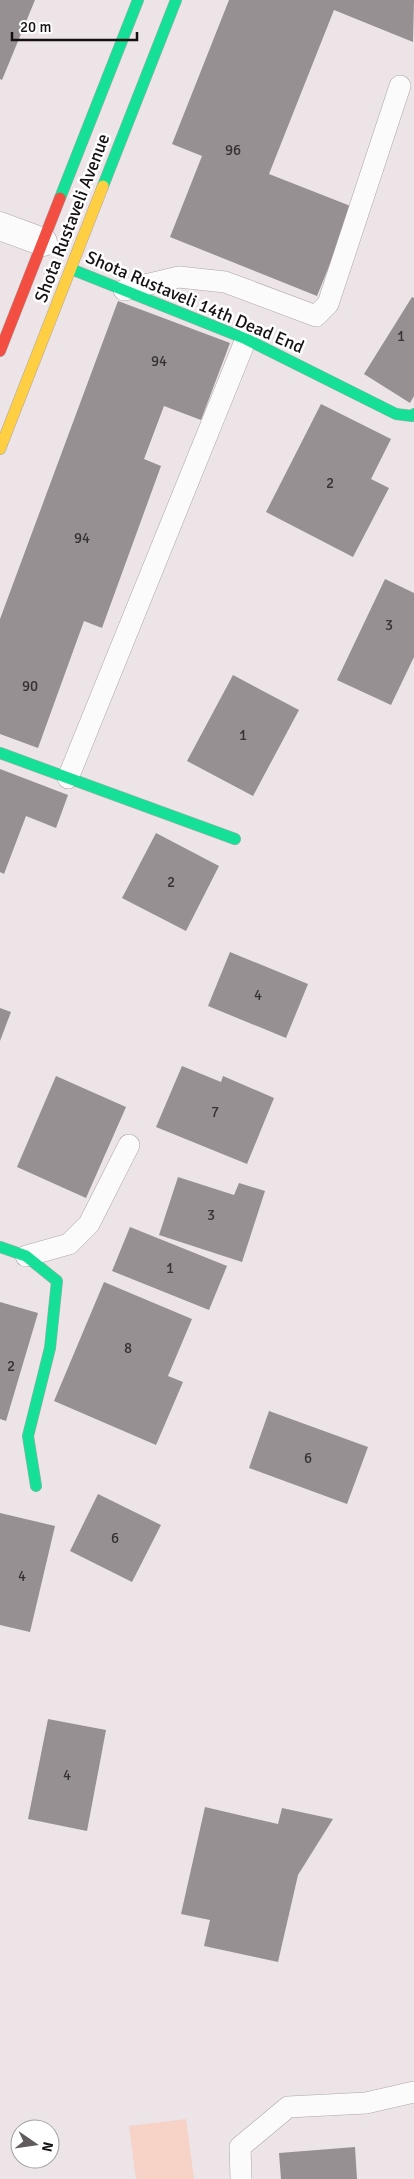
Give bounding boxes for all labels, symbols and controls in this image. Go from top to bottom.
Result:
scale bar [12,10,138,42]
text: 20 m [20,18,51,36]
street label: Shota Rustaveli Avenue [30,131,114,305]
house number: 96 [225,141,241,159]
street label: Shota Rustaveli 14th Dead End [83,246,307,358]
house number: 1 [397,327,405,345]
house number: 94 [151,352,167,370]
house number: 2 [326,474,334,492]
house number: 94 [74,529,90,547]
house number: 3 [385,616,393,634]
house number: 90 [22,677,38,695]
house number: 1 [239,726,247,744]
house number: 2 [167,873,175,891]
house number: 4 [254,986,262,1004]
house number: 7 [211,1103,219,1121]
house number: 3 [207,1206,215,1224]
house number: 1 [166,1259,174,1277]
house number: 8 [124,1339,132,1357]
house number: 2 [7,1357,15,1375]
house number: 6 [304,1449,312,1467]
house number: 6 [111,1529,119,1547]
house number: 4 [18,1567,26,1585]
house number: 4 [63,1766,71,1784]
north arrow [10,2119,60,2169]
text: N [38,2140,57,2153]

